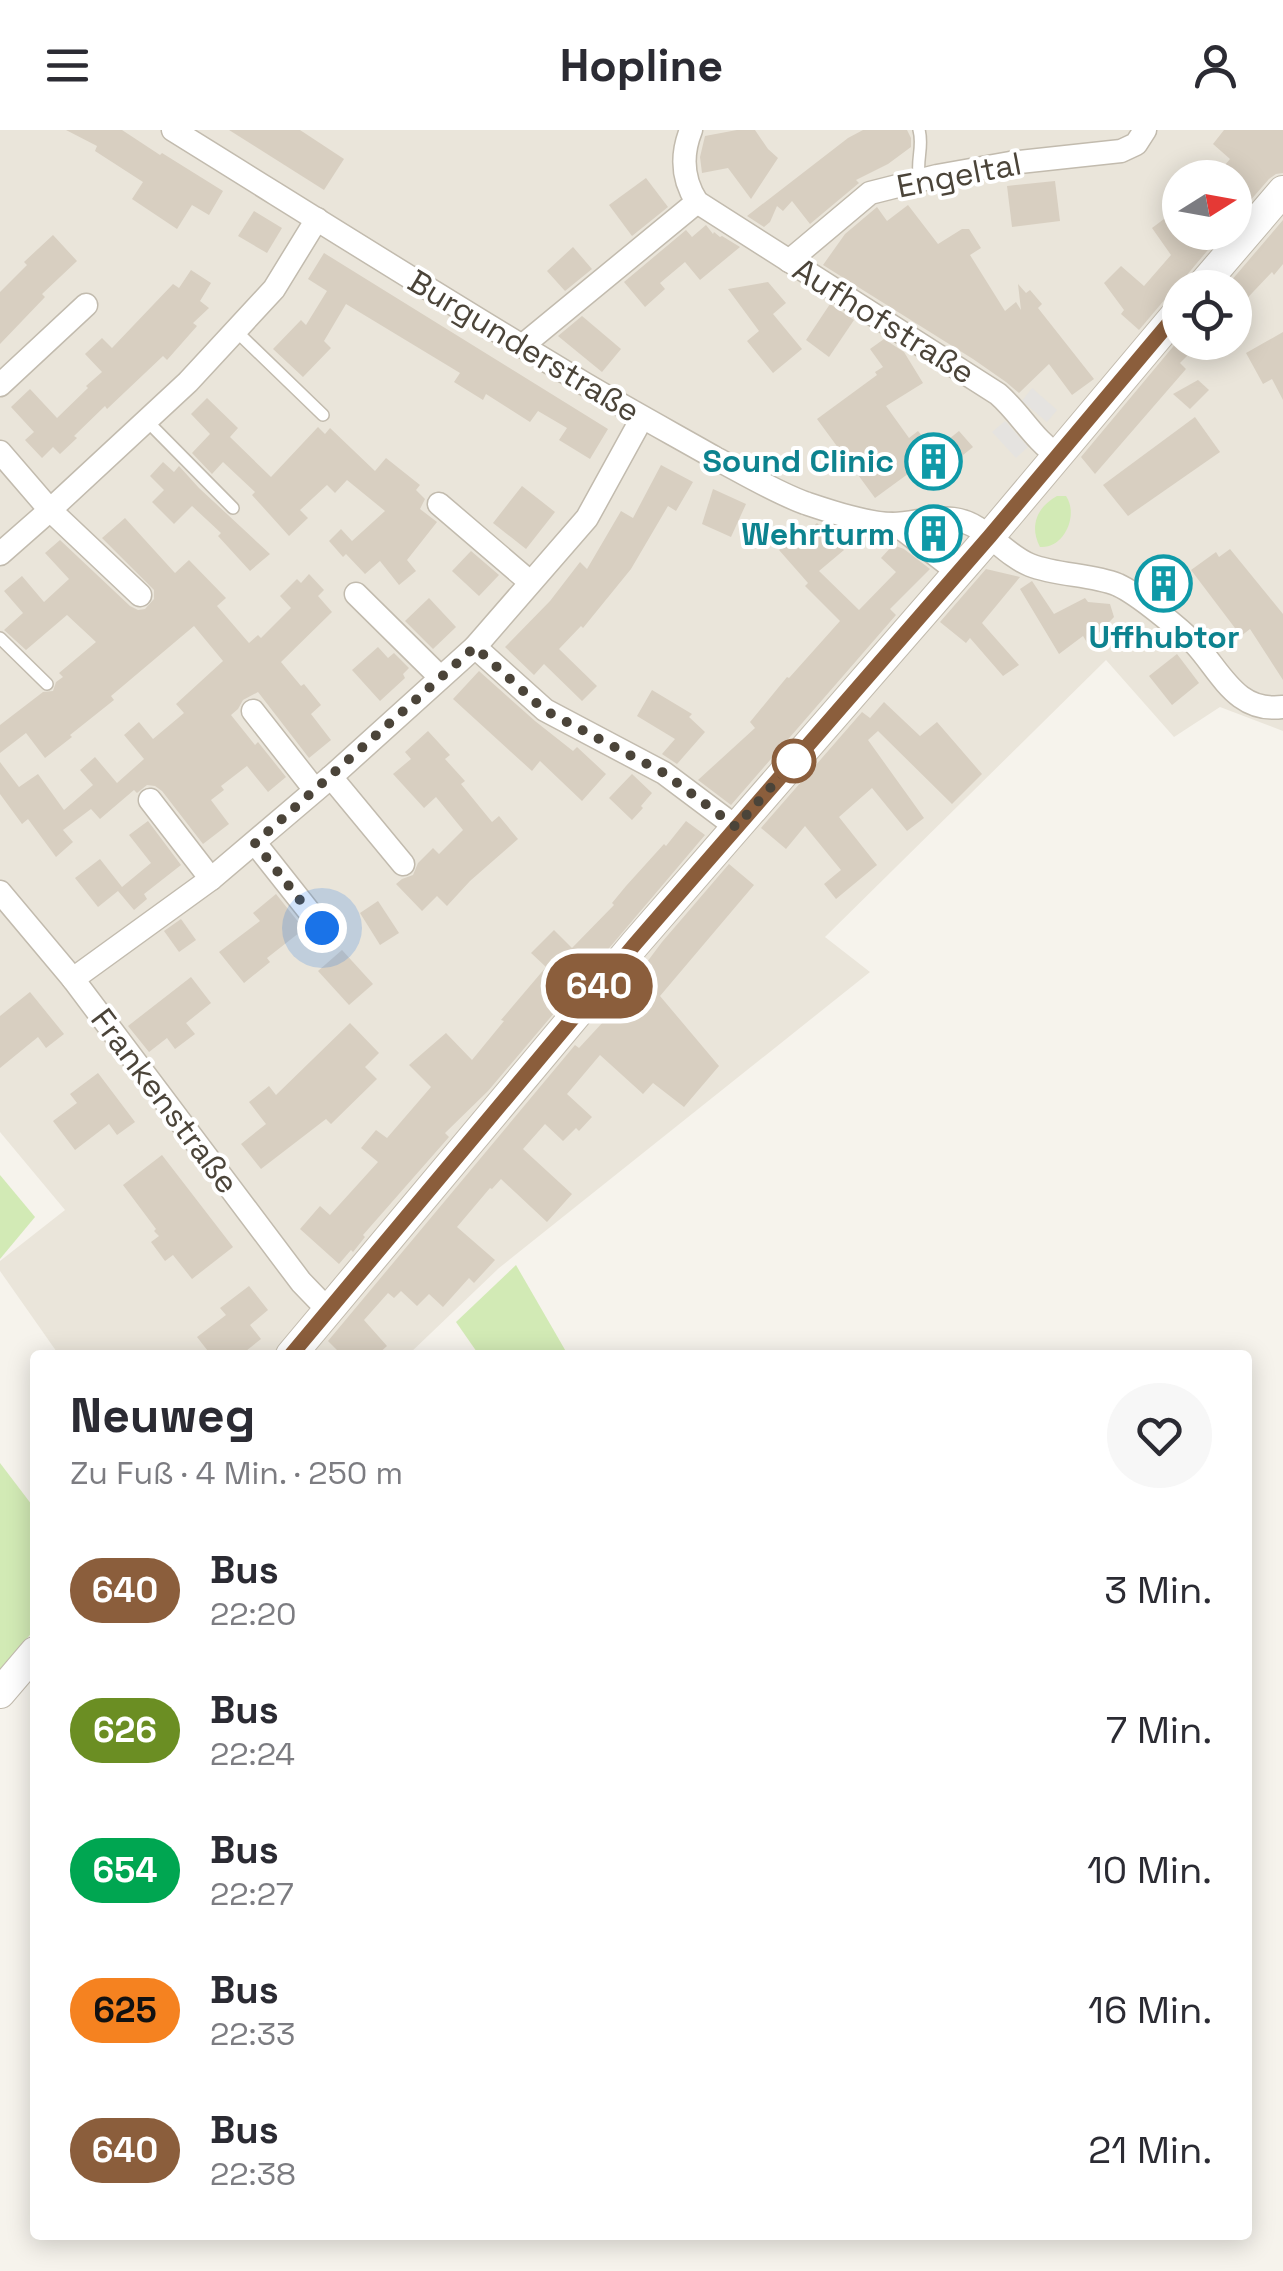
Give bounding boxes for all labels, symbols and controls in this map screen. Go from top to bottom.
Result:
text: Hopline [560,37,723,94]
icon: menu [40,38,95,93]
icon: person [1188,38,1243,93]
street label: Engeltal [893,143,1025,207]
north arrow [1162,160,1252,250]
map controls [1162,160,1252,360]
street label: Aufhofstraße [786,249,982,393]
street label: Burgunderstraße [401,261,647,431]
button: locate [1162,270,1252,360]
building icon: Sound Clinic [903,431,963,491]
place label: Sound Clinic [702,441,894,481]
building icon: Wehrturm [904,504,964,564]
place label: Wehrturm [741,514,895,554]
building icon: Uffhubtor [1134,553,1194,613]
place label: Uffhubtor [1088,617,1240,657]
unlabelled marker [773,740,815,782]
your location [297,903,347,953]
line badge: 640 [542,954,656,1018]
text: 640 [566,964,632,1008]
street label: Frankenstraße [82,1000,248,1202]
button: heart [1107,1383,1212,1488]
text: Neuweg [70,1385,255,1446]
text: Zu Fuß · 4 Min. · 250 m [70,1453,403,1493]
text: Bus [210,1546,279,1594]
text: 3 Min. [1104,1566,1212,1614]
text: 640 [92,1568,158,1612]
text: 22:20 [210,1594,297,1634]
text: Bus [210,1686,279,1734]
text: 7 Min. [1106,1706,1212,1754]
text: 626 [93,1708,157,1752]
text: 22:24 [210,1734,295,1774]
text: Bus [210,1826,279,1874]
text: 10 Min. [1087,1846,1212,1894]
text: 654 [93,1848,157,1892]
text: 22:27 [210,1874,294,1914]
text: Bus [210,1966,279,2014]
text: 16 Min. [1088,1986,1212,2034]
text: 625 [93,1988,157,2032]
text: 22:33 [210,2014,295,2054]
text: Bus [210,2106,279,2154]
text: 21 Min. [1088,2126,1212,2174]
text: 640 [92,2128,158,2172]
text: 22:38 [210,2154,296,2194]

